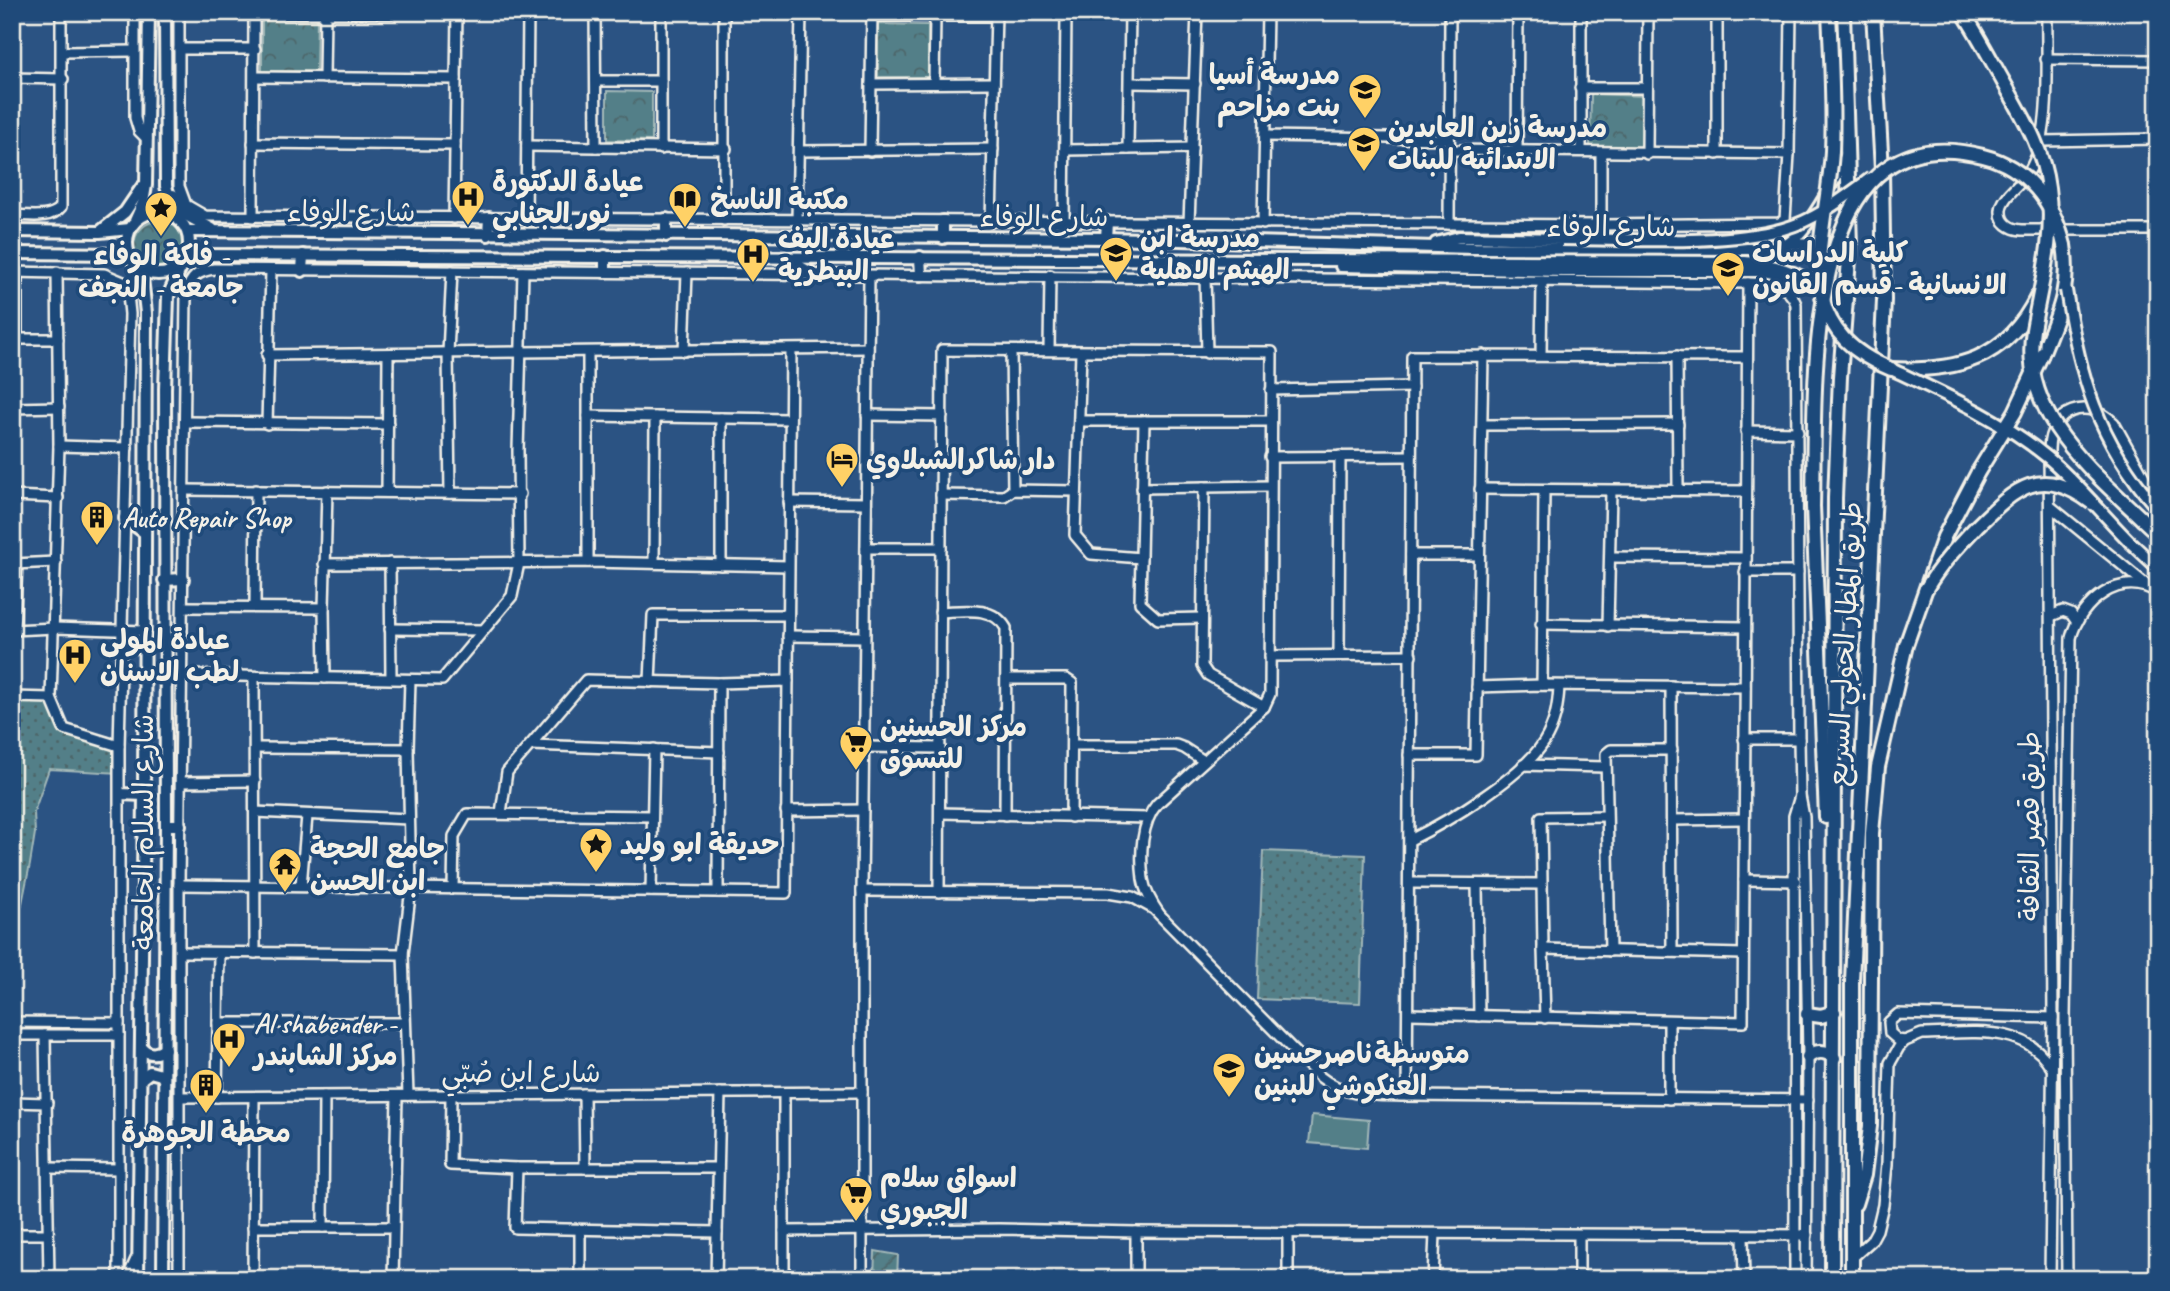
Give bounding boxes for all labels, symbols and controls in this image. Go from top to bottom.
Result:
place label: مدرسة أسيا بنت مزاحم [1209,57,1340,128]
school or university icon: مدرسة أسيا بنت مزاحم [1346,71,1384,120]
place label: مدرسة زين العابدين الابتدائية للبنات [1388,110,1607,177]
school or university icon: مدرسة زين العابدين الابتدائية للبنات [1345,124,1383,173]
place label: عيادة الدكتورة نور الجنابي [492,164,643,239]
hospital icon: عيادة الدكتورة نور الجنابي [449,178,487,227]
library icon: مكتبة الناسخ [666,180,704,229]
place label: مكتبة الناسخ [710,182,849,218]
place icon: فلكة الوفاء - جامعة - النجف [142,189,180,238]
street label: شارع الوفاء [287,194,415,231]
street label: شارع الوفاء [980,199,1108,236]
street label: شارع الوفاء [1547,209,1675,246]
place label: مدرسة ابن الهيثم الاهلية [1140,220,1290,291]
place label: عيادة اليف البيطرية [778,221,895,288]
school or university icon: مدرسة ابن الهيثم الاهلية [1097,234,1135,283]
hospital icon: عيادة اليف البيطرية [734,235,772,284]
place label: كلية الدراسات الانسانية -قسم القانون [1752,235,2007,306]
place label: فلكة الوفاء - جامعة - النجف [78,238,244,305]
school or university icon: كلية الدراسات الانسانية -قسم القانون [1709,249,1747,298]
hotel icon: دار شاكرالشبلاوي [823,440,861,489]
place label: دار شاكرالشبلاوي [866,442,1056,480]
building icon: Auto Repair Shop [78,498,116,547]
place label: Auto Repair Shop [122,500,293,535]
street label: طريق المطار الحولي السريع [1820,501,1876,788]
place label: عيادة المولى لطب الاسنان [100,622,239,689]
hospital icon: عيادة المولى لطب الاسنان [56,636,94,685]
place label: مركز الحسنين للتسوق [880,709,1027,777]
street label: شارع السلام الجامعة [126,714,165,950]
supermarket icon: مركز الحسنين للتسوق [837,723,875,772]
street label: طريق قصر الثقافة [2012,731,2047,921]
place icon: حديقة ابو وليد [577,825,615,874]
place label: حديقة ابو وليد [620,827,779,862]
place label: جامع الحجة ابن الحسن [310,831,445,898]
temple icon: جامع الحجة ابن الحسن [266,845,304,894]
place label: Al shabender - مركز الشابندر [251,1006,398,1073]
hospital icon: Al shabender - مركز الشابندر [210,1020,248,1069]
place label: متوسطةناصرحسين العنكوشي للبنين [1254,1036,1470,1111]
school or university icon: متوسطةناصرحسين العنكوشي للبنين [1210,1050,1248,1099]
street label: شارع ابن صُبّي [441,1055,601,1097]
building icon: محطة الجوهرة [187,1066,225,1115]
place label: محطة الجوهرة [121,1115,291,1151]
place label: اسواق سلام الجبوري [880,1160,1017,1230]
supermarket icon: اسواق سلام الجبوري [837,1174,875,1223]

